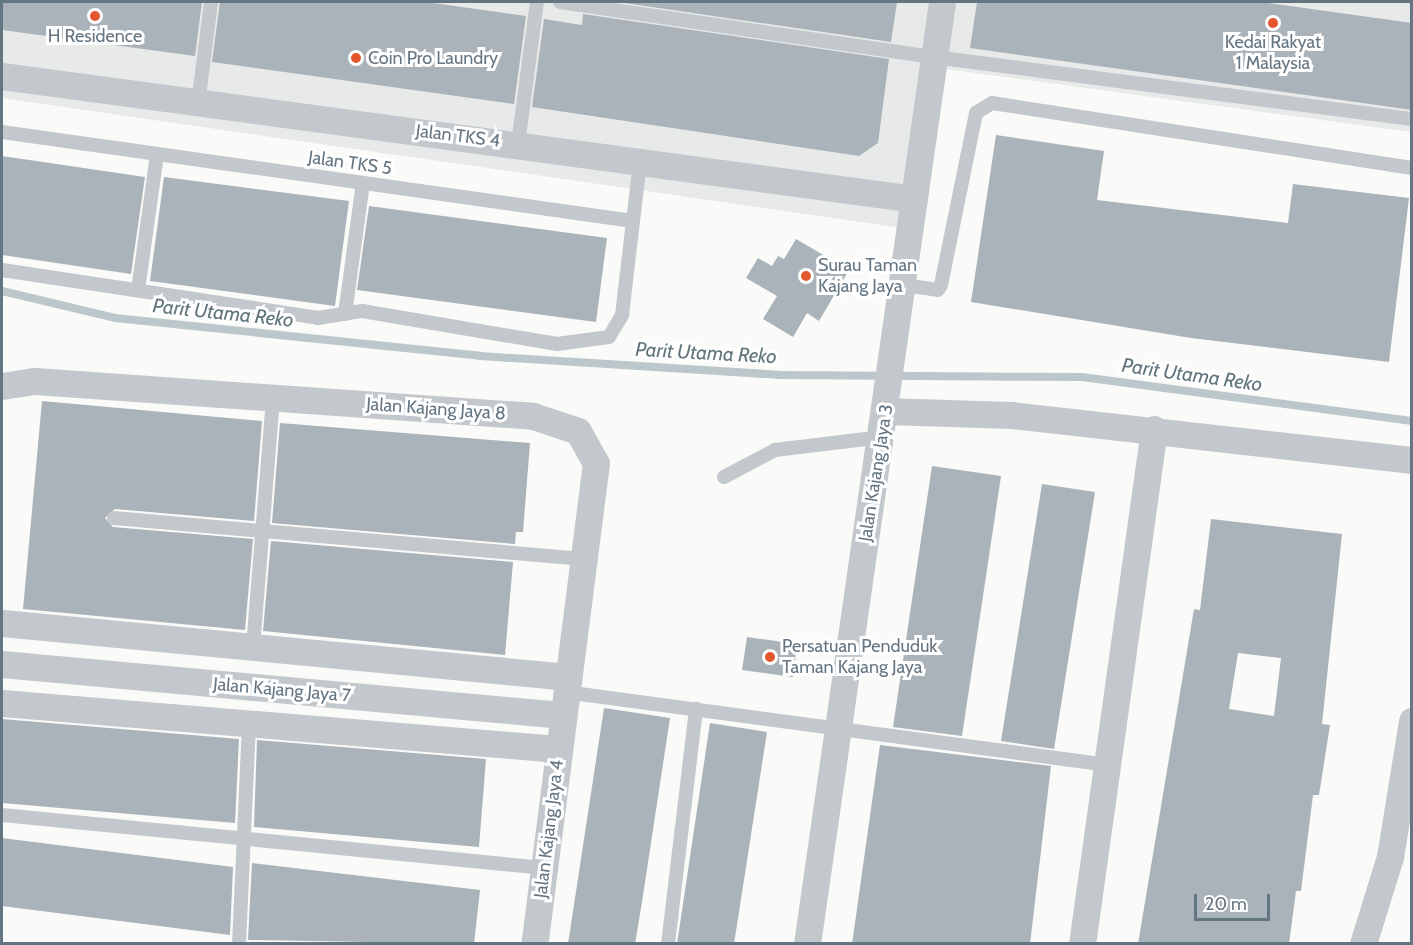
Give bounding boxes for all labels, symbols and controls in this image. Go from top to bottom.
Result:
marker: H Residence [88,9,102,23]
marker: Kedai Rakyat 1 Malaysia [1266,16,1280,30]
place label: H Residence [48,25,142,47]
place label: Kedai Rakyat 1 Malaysia [1225,32,1321,74]
place label: Coin Pro Laundry [368,47,498,69]
marker: Coin Pro Laundry [349,51,363,65]
street label: Jalan TKS 4 [415,120,501,152]
street label: Jalan TKS 5 [307,146,393,180]
place label: Surau Taman Kajang Jaya [818,255,917,298]
marker: Surau Taman Kajang Jaya [799,269,813,283]
water label: Parit Utama Reko [151,294,295,332]
water label: Parit Utama Reko [635,337,777,369]
water label: Parit Utama Reko [1120,353,1264,397]
street label: Jalan Kajang Jaya 8 [366,393,506,425]
street label: Jalan Kajang Jaya 3 [854,403,898,543]
place label: Persatuan Penduduk Taman Kajang Jaya [782,636,937,678]
marker: Persatuan Penduduk Taman Kajang Jaya [763,650,777,664]
street label: Jalan Kajang Jaya 7 [212,673,352,707]
street label: Jalan Kajang Jaya 4 [530,759,568,899]
scale bar [1197,882,1274,920]
text: 20 m [1205,893,1247,915]

